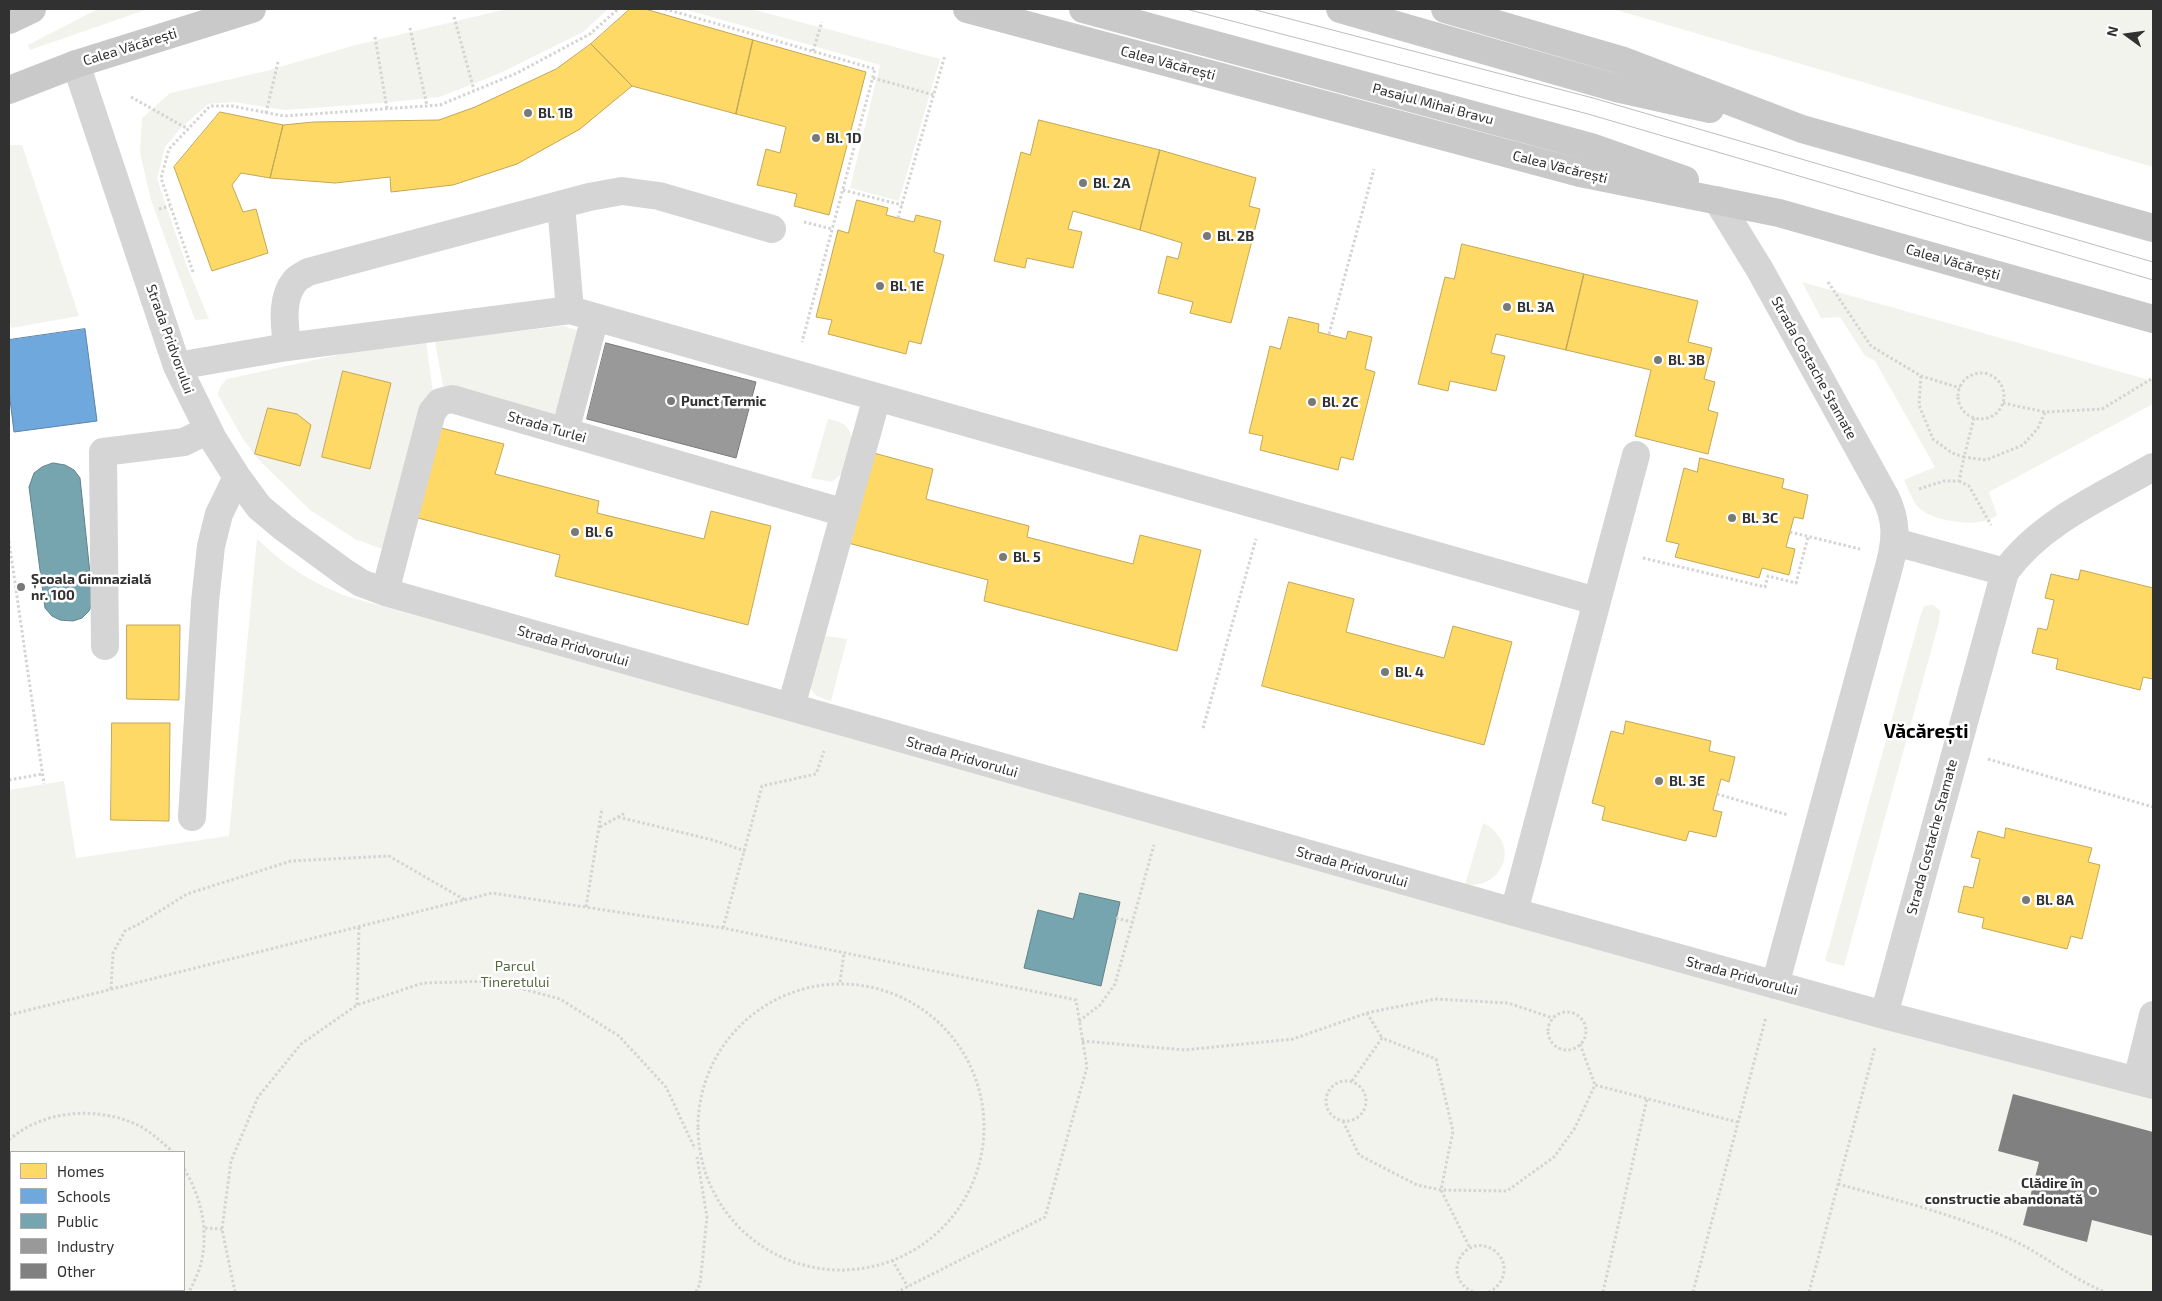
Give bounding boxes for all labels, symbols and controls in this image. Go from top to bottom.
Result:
north arrow [2102,10,2152,60]
text: N [2102,24,2121,38]
street label: Calea Văcărești [81,25,179,69]
street label: Calea Văcărești [1119,42,1217,84]
street label: Pasajul Mihai Bravu [1370,80,1496,128]
place label: Bl. 1B [538,105,573,121]
marker: Bl. 1B [522,107,534,119]
place label: Bl. 1D [826,130,862,146]
marker: Bl. 1D [810,132,822,144]
street label: Calea Văcărești [1511,147,1609,187]
place label: Bl. 2A [1093,175,1130,191]
marker: Bl. 2A [1077,177,1089,189]
place label: Bl. 2B [1217,228,1254,244]
marker: Bl. 2B [1201,230,1213,242]
street label: Calea Văcărești [1904,241,2002,283]
place label: Bl. 1E [890,278,924,294]
marker: Bl. 1E [874,280,886,292]
street label: Strada Pridvorului [142,282,198,396]
street label: Strada Costache Stamate [1768,294,1860,442]
place label: Bl. 3A [1517,299,1554,315]
marker: Bl. 3A [1501,301,1513,313]
place label: Bl. 3B [1668,352,1705,368]
marker: Bl. 3B [1652,354,1664,366]
place label: Punct Termic [681,393,766,409]
place label: Bl. 2C [1322,394,1358,410]
marker: Punct Termic [665,395,677,407]
marker: Bl. 2C [1306,396,1318,408]
street label: Strada Turlei [506,408,588,446]
place label: Bl. 3C [1742,510,1778,526]
marker: Bl. 3C [1726,512,1738,524]
place label: Bl. 6 [585,524,613,540]
marker: Bl. 6 [569,526,581,538]
place label: Bl. 5 [1013,549,1041,565]
marker: Bl. 5 [997,551,1009,563]
place label: Școala Gimnazială nr. 100 [31,571,152,604]
marker: Școala Gimnazială nr. 100 [15,581,27,593]
street label: Strada Pridvorului [515,622,631,670]
place label: Bl. 4 [1395,664,1424,680]
marker: Bl. 4 [1379,666,1391,678]
district label: Văcărești [1884,721,1968,743]
street label: Strada Pridvorului [904,733,1020,781]
street label: Strada Costache Stamate [1903,757,1961,917]
place label: Bl. 3E [1669,773,1705,789]
marker: Bl. 3E [1653,775,1665,787]
street label: Strada Pridvorului [1294,843,1410,891]
place label: Bl. 8A [2036,892,2074,908]
marker: Bl. 8A [2020,894,2032,906]
street label: Strada Pridvorului [1684,953,1800,999]
park label: Parcul Tineretului [480,958,550,990]
legend [10,1151,185,1291]
text: Homes [57,1162,104,1180]
place label: Clădire în constructie abandonată [1925,1175,2083,1208]
marker: Clădire în constructie abandonată [2087,1185,2099,1197]
text: Schools [57,1187,111,1205]
text: Public [57,1212,98,1230]
text: Industry [57,1237,114,1255]
text: Other [57,1262,96,1280]

